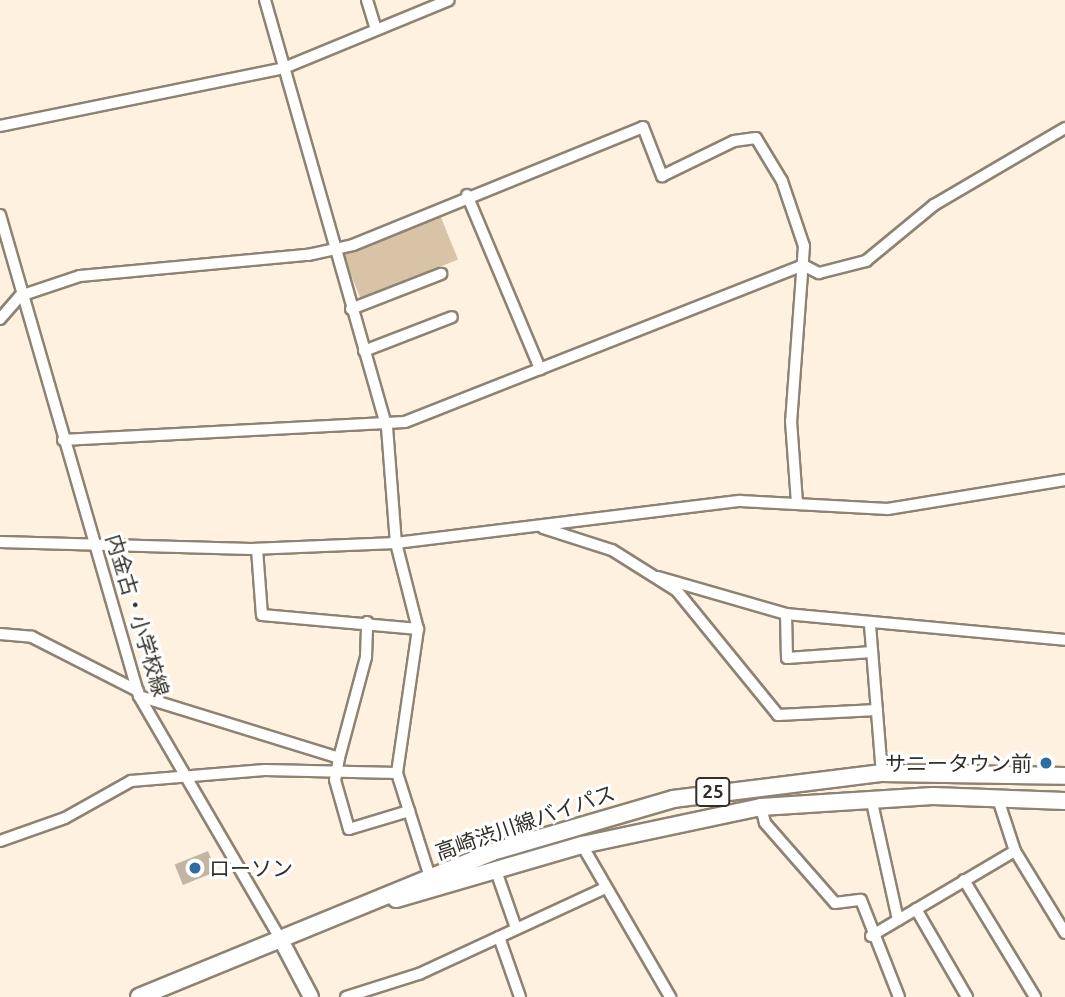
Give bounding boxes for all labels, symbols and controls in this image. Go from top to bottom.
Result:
street label: 内金古・小学校線 [101,531,175,699]
place label: サニータウン前 [885,750,1032,776]
marker: サニータウン前 [1038,755,1054,771]
road number: 25 [694,776,732,807]
street label: 高崎渋川線バイパス [432,779,618,865]
place label: ローソン [209,855,293,881]
marker: ローソン [187,860,203,876]

